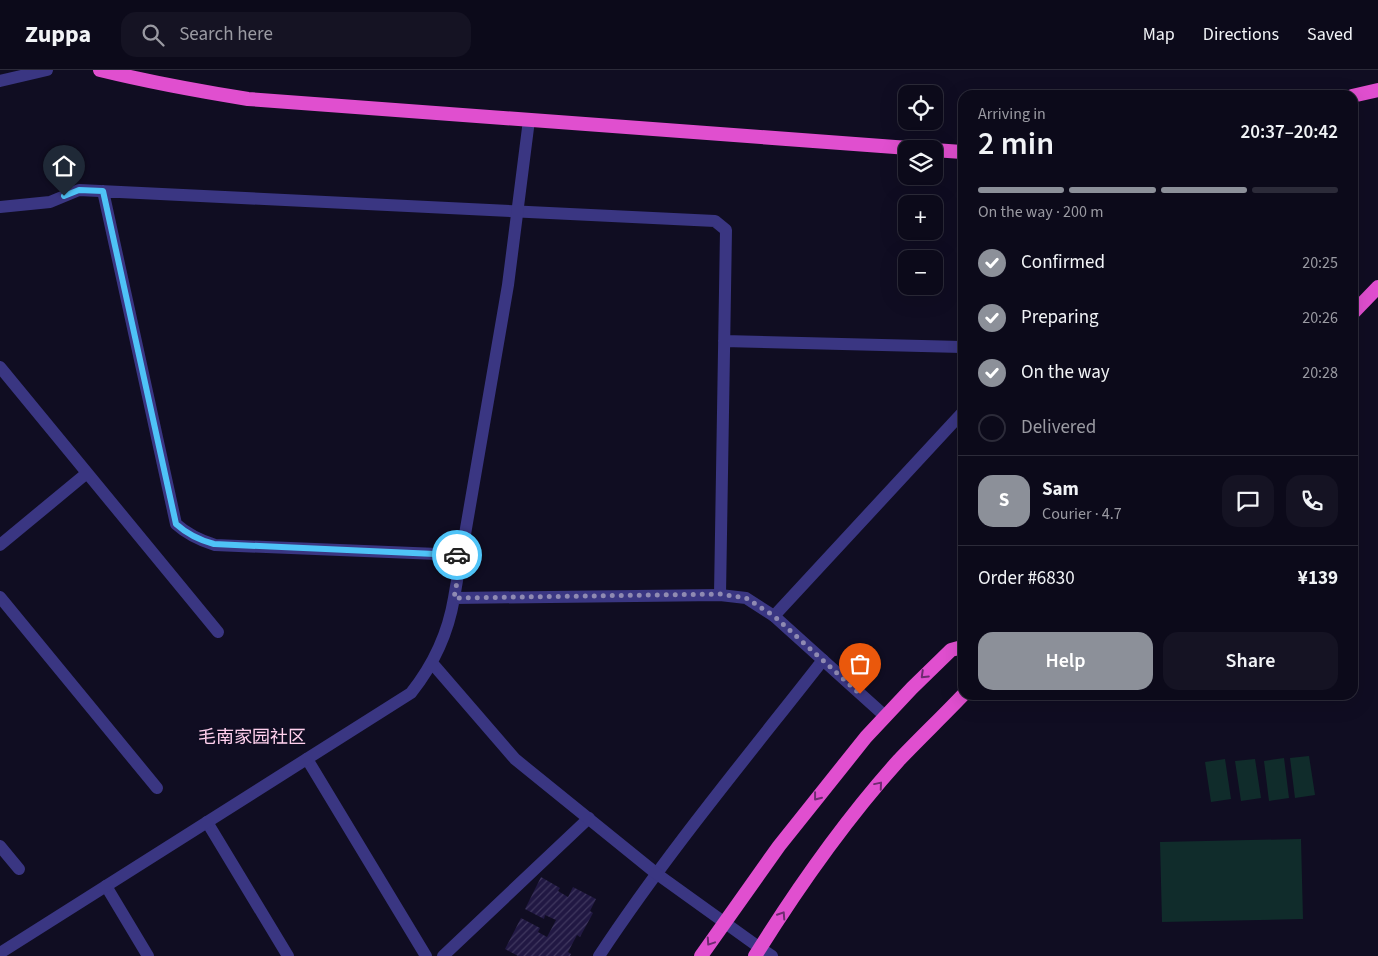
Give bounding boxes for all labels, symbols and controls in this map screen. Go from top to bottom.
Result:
search box [121,12,471,57]
text: Zuppa [25,17,91,52]
icon: search [139,21,167,49]
text: Search here [179,21,273,48]
text: Map [1143,22,1175,47]
text: Directions [1203,22,1279,47]
text: Saved [1307,22,1353,47]
map controls [898,85,943,295]
button: locate [898,85,943,130]
text: Arriving in [978,103,1046,125]
text: 20:37–20:42 [1240,119,1338,146]
text: 2 min [978,121,1054,167]
button: layers [898,140,943,185]
pin [43,145,85,196]
icon: home [50,152,78,180]
button: + [898,195,943,240]
text: On the way · 200 m [978,201,1103,223]
icon: check [978,249,1006,277]
text: Confirmed [1021,249,1105,276]
button: − [898,250,943,295]
text: 20:25 [1302,252,1338,274]
icon: check [978,304,1006,332]
text: Preparing [1021,304,1099,331]
text: 20:26 [1302,307,1338,329]
icon: check [978,359,1006,387]
text: On the way [1021,359,1110,386]
text: 20:28 [1302,362,1338,384]
text: Delivered [1021,414,1096,441]
button: chat [1222,475,1274,527]
button: phone [1286,475,1338,527]
text: Sam [1042,476,1079,503]
text: S [999,487,1009,514]
text: Courier · 4.7 [1042,503,1122,525]
courier [432,530,482,580]
icon: car [443,541,471,569]
text: Order #6830 [978,565,1075,592]
text: ¥139 [1298,565,1338,592]
button: Help [978,632,1153,690]
button: Share [1163,632,1338,690]
pin [839,643,881,694]
icon: bag [846,650,874,678]
one-way arrow [921,670,930,679]
district label: 毛南家园社区 [198,725,306,750]
one-way arrow [873,782,881,791]
one-way arrow [814,791,823,801]
one-way arrow [776,911,785,921]
one-way arrow [707,936,716,946]

